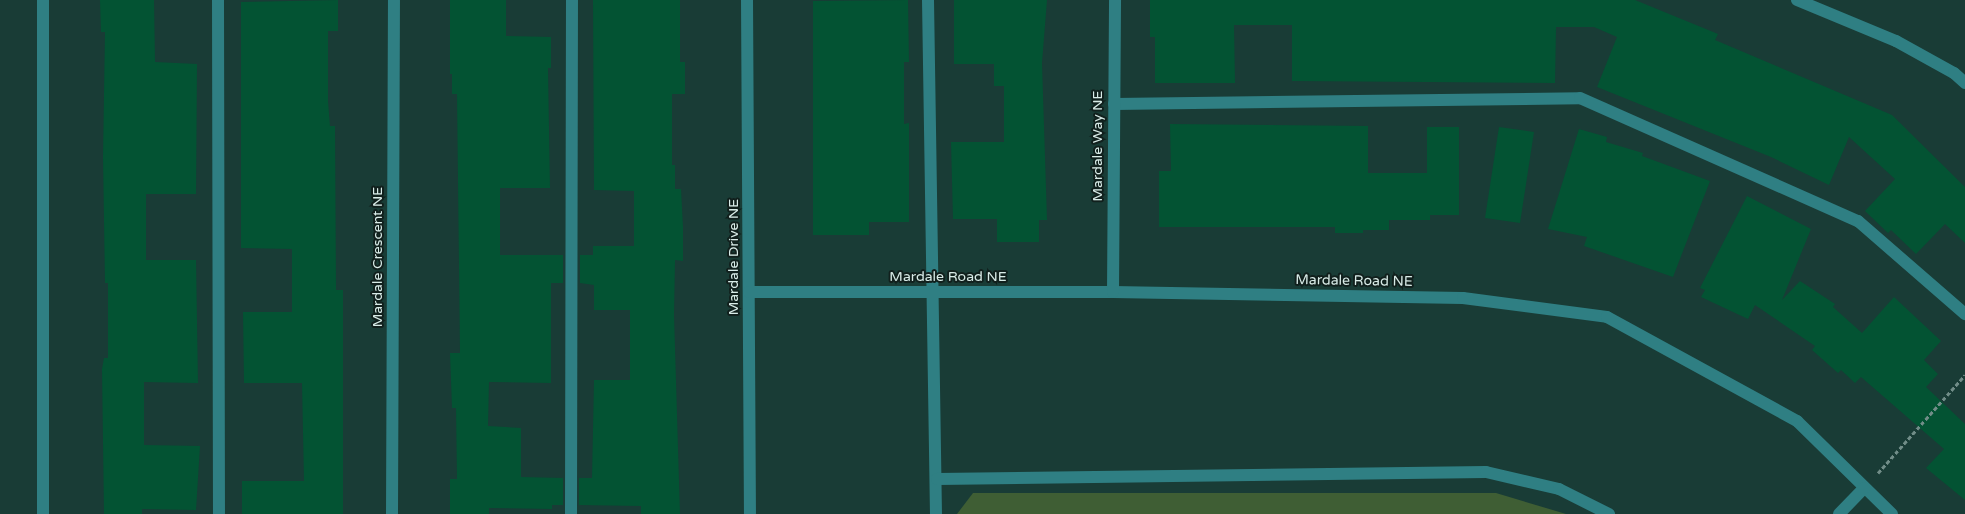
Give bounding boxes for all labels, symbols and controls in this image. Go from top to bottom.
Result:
street label: Mardale Way NE [1090,91,1106,201]
street label: Mardale Crescent NE [370,187,386,327]
street label: Mardale Drive NE [726,199,742,315]
street label: Mardale Road NE [889,269,1007,285]
street label: Mardale Road NE [1295,272,1413,290]

